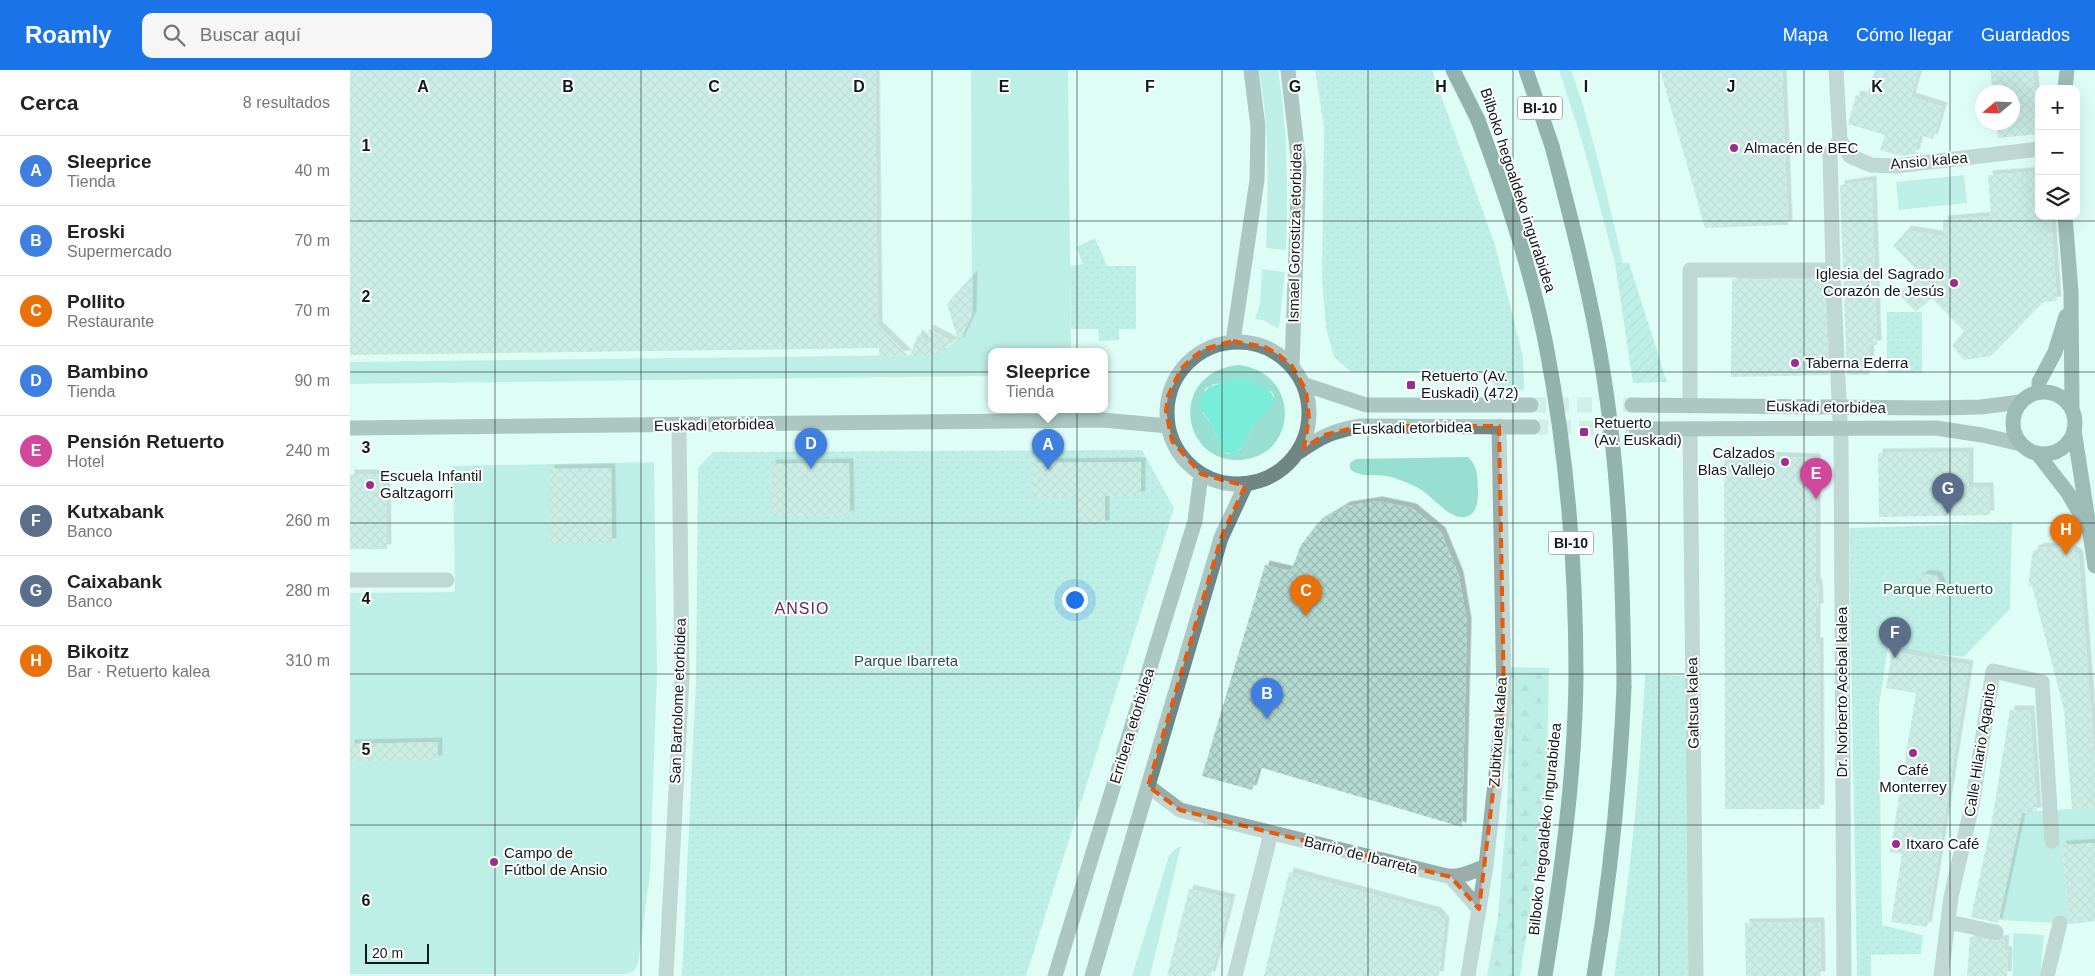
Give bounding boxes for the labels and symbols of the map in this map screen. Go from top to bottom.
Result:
text: A [417,78,429,95]
text: B [562,78,574,95]
text: C [708,78,720,95]
text: D [853,78,865,95]
text: E [999,78,1010,95]
text: F [1145,78,1155,95]
text: G [1289,78,1301,95]
text: H [1435,78,1447,95]
text: I [1584,78,1588,95]
text: J [1727,78,1735,95]
text: K [1871,78,1883,95]
north arrow [1975,85,2020,130]
street label: Bilboko hegoaldeko ingurabidea [1477,86,1560,295]
road number: BI-10 [1518,96,1562,119]
text: 1 [362,137,371,154]
place label: Almacén de BEC [1744,139,1858,156]
marker: Almacén de BEC [1728,142,1740,154]
street label: Ismael Gorostiza etorbidea [1284,143,1305,323]
street label: Ansio kalea [1890,149,1969,172]
place label: Iglesia del Sagrado Corazón de Jesús [1816,265,1944,299]
marker: Iglesia del Sagrado Corazón de Jesús [1948,277,1960,289]
text: 2 [362,288,371,305]
place label: Taberna Ederra [1805,354,1909,371]
marker: Taberna Ederra [1789,357,1801,369]
place label: Retuerto (Av. Euskadi) (472) [1421,367,1519,401]
marker: Retuerto (Av. Euskadi) (472) [1405,379,1417,391]
street label: Euskadi etorbidea [1766,397,1887,416]
place label: Retuerto (Av. Euskadi) [1594,414,1682,448]
street label: Euskadi etorbidea [654,415,775,434]
street label: Euskadi etorbidea [1352,418,1473,437]
marker: Retuerto (Av. Euskadi) [1578,426,1590,438]
pin: D [795,428,827,469]
pin: A [1032,429,1064,470]
text: 3 [362,439,371,456]
place label: Calzados Blas Vallejo [1698,444,1775,478]
marker: Calzados Blas Vallejo [1779,456,1791,468]
pin: E [1800,458,1832,499]
place label: Escuela Infantil Galtzagorri [380,467,482,501]
pin: G [1932,473,1964,514]
marker: Escuela Infantil Galtzagorri [364,479,376,491]
pin: H [2050,514,2082,555]
road number: BI-10 [1548,532,1594,554]
pin: C [1290,575,1322,616]
park label: Parque Retuerto [1883,580,1993,597]
your location [1062,587,1088,613]
text: 4 [362,590,371,607]
district label: ANSIO [775,600,829,617]
street label: Dr. Norberto Acebal kalea [1833,606,1850,777]
street label: San Bartolome etorbidea [666,617,689,784]
pin: F [1879,617,1911,658]
park label: Parque Ibarreta [854,652,959,669]
street label: Galtsua kalea [1683,656,1702,749]
street label: Erribera etorbidea [1106,665,1157,786]
street label: Zubitxueta kalea [1485,676,1510,787]
pin: B [1251,678,1283,719]
street label: Calle Hilario Agapito [1961,682,1998,818]
street label: Bilboko hegoaldeko ingurabidea [1525,721,1564,936]
text: 5 [362,741,371,758]
marker: Café Monterrey [1907,747,1919,759]
place label: Café Monterrey [1879,761,1947,795]
street label: Barrio de Ibarreta [1302,832,1420,877]
place label: Itxaro Café [1906,835,1979,852]
marker: Itxaro Café [1890,838,1902,850]
place label: Campo de Fútbol de Ansio [504,844,607,878]
marker: Campo de Fútbol de Ansio [488,856,500,868]
text: 6 [362,892,371,909]
scale bar [365,941,429,964]

